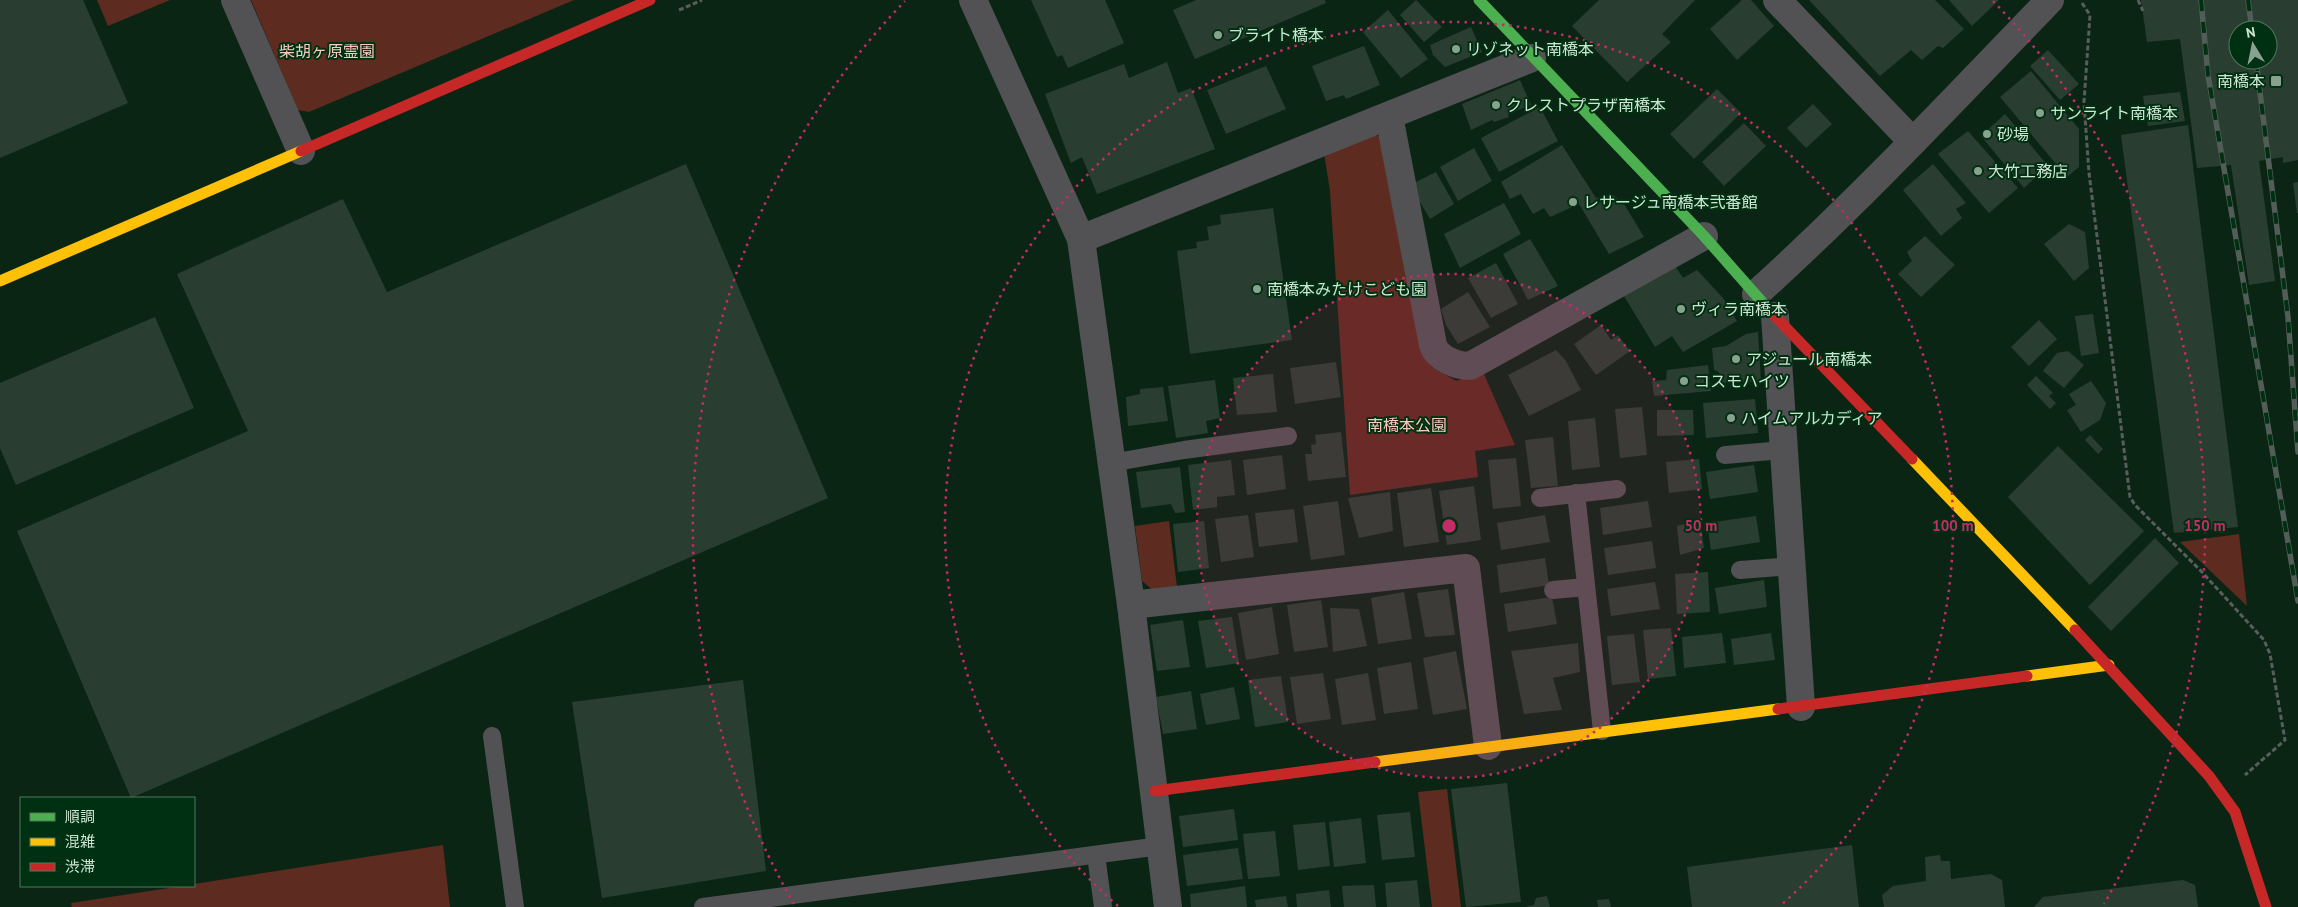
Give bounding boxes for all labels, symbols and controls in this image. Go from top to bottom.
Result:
north arrow [2228,20,2278,70]
text: N [2245,23,2257,42]
place label: ブライト橋本 [1228,25,1324,45]
marker: ブライト橋本 [1212,29,1224,41]
place label: リゾネット南橋本 [1466,39,1594,59]
park label: 柴胡ヶ原霊園 [279,41,375,61]
marker: リゾネット南橋本 [1450,43,1462,55]
place label: 南橋本 [2217,71,2265,91]
marker: 南橋本 [2269,74,2283,88]
place label: クレストプラザ南橋本 [1506,95,1666,115]
marker: クレストプラザ南橋本 [1490,99,1502,111]
place label: サンライト南橋本 [2050,103,2178,123]
marker: サンライト南橋本 [2034,107,2046,119]
place label: 砂場 [1997,124,2029,144]
marker: 砂場 [1981,128,1993,140]
place label: 大竹工務店 [1988,161,2068,181]
marker: 大竹工務店 [1972,165,1984,177]
place label: レサージュ南橋本弐番館 [1583,192,1758,212]
marker: レサージュ南橋本弐番館 [1567,196,1579,208]
place label: 南橋本みたけこども園 [1267,279,1427,299]
marker: 南橋本みたけこども園 [1251,283,1263,295]
place label: ヴィラ南橋本 [1691,299,1787,319]
marker: ヴィラ南橋本 [1675,303,1687,315]
place label: アジュール南橋本 [1746,349,1872,369]
marker: アジュール南橋本 [1730,353,1742,365]
place label: コスモハイツ [1694,371,1790,391]
marker: コスモハイツ [1678,375,1690,387]
place label: ハイムアルカディア [1741,408,1883,428]
marker: ハイムアルカディア [1725,412,1737,424]
park label: 南橋本公園 [1367,415,1447,435]
text: 50 m [1685,516,1717,535]
text: 100 m [1932,516,1974,535]
text: 150 m [2184,516,2226,535]
centre of rings [1440,517,1458,535]
legend [20,797,195,887]
text: 順調 [65,807,95,826]
text: 混雑 [65,832,95,851]
text: 渋滞 [65,857,95,876]

